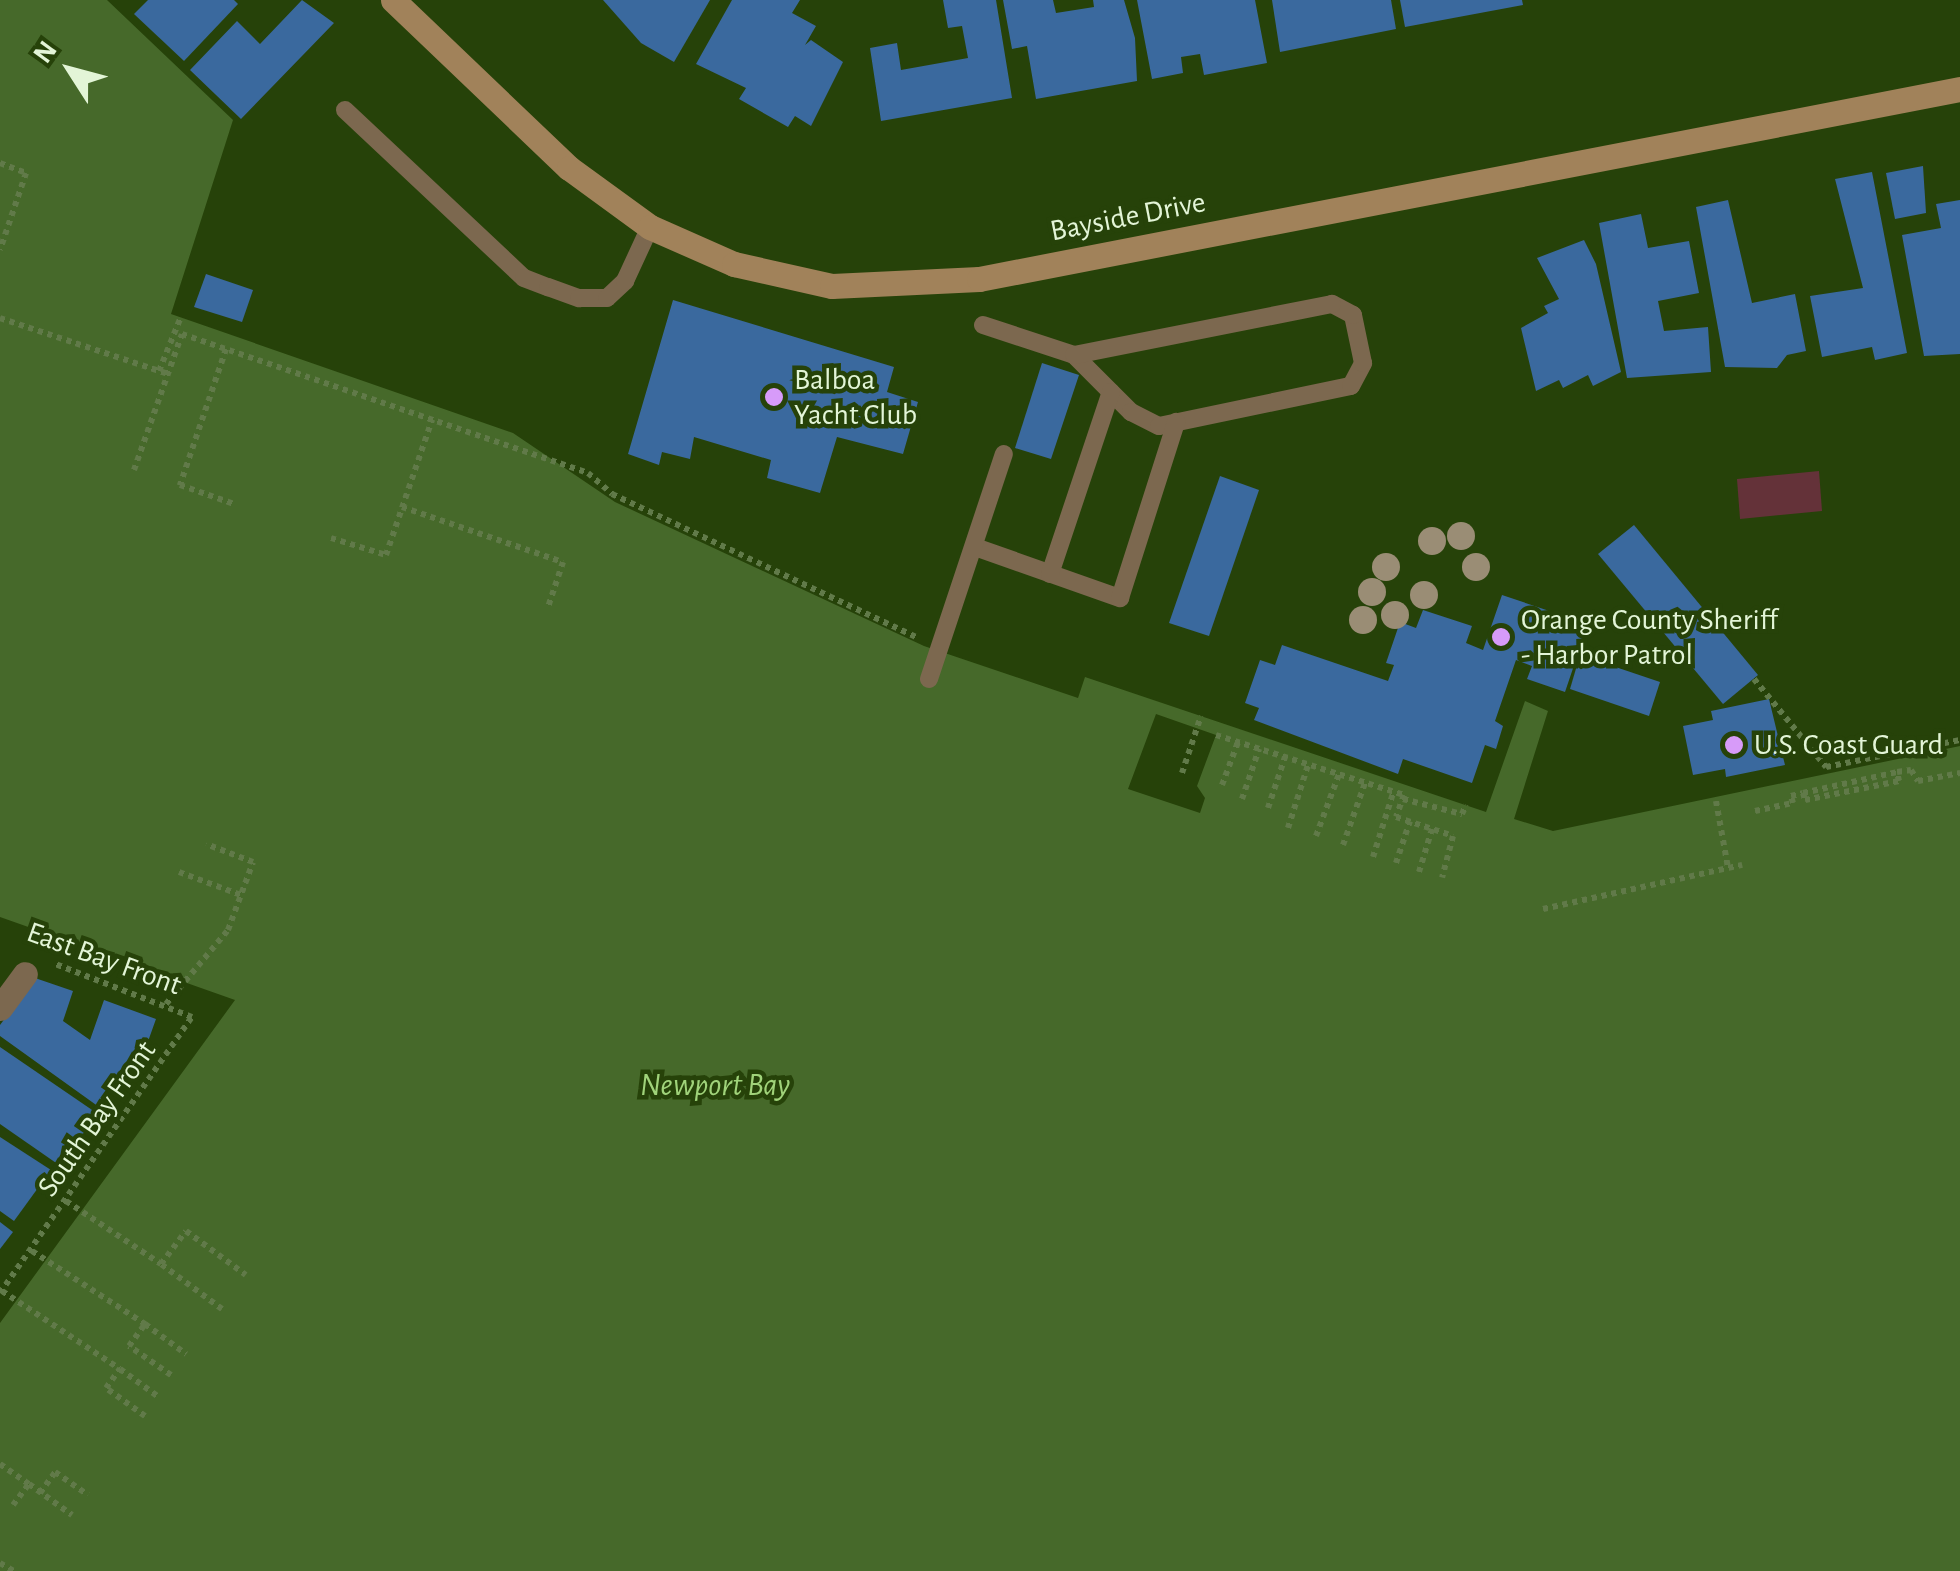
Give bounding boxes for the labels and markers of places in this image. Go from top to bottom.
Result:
place label: Balboa Yacht Club [794,362,917,432]
marker: Balboa Yacht Club [763,386,785,408]
place label: Orange County Sheriff - Harbor Patrol [1521,602,1778,672]
marker: Orange County Sheriff - Harbor Patrol [1490,626,1512,648]
place label: U.S. Coast Guard [1754,727,1943,763]
marker: U.S. Coast Guard [1723,734,1745,756]

